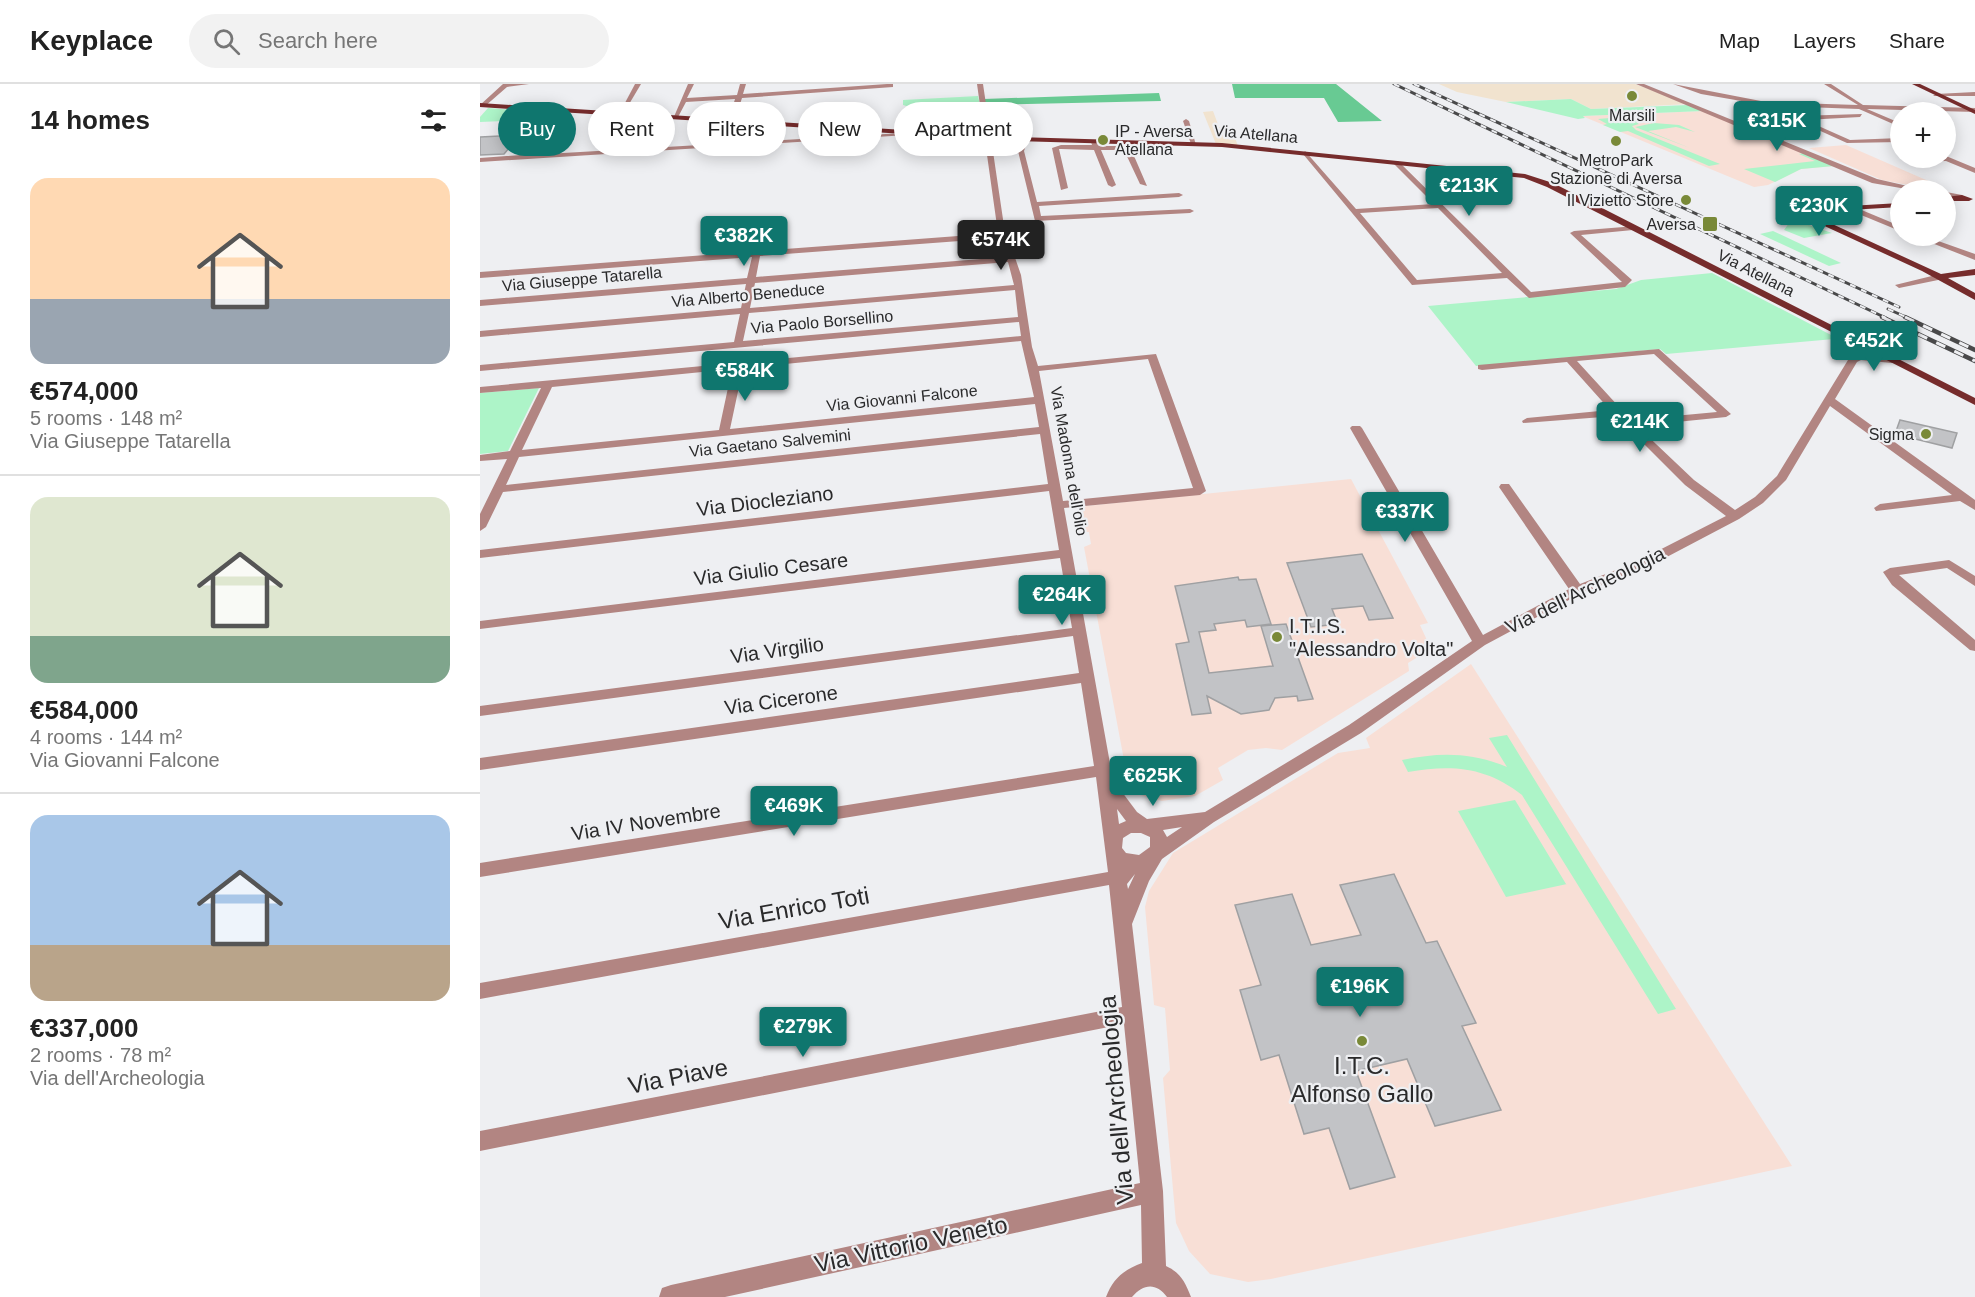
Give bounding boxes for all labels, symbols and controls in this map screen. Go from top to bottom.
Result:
search box [189,14,609,68]
text: Keyplace [30,25,153,56]
icon: search [210,25,243,58]
text: Search here [258,28,378,53]
text: Map [1719,29,1760,52]
text: Layers [1793,29,1856,52]
text: Share [1889,29,1945,52]
marker: Marsili [1625,89,1639,103]
pin: €315K [1735,101,1819,152]
chip: Buy [498,102,576,156]
chip: Rent [588,102,675,156]
chip: Filters [687,102,786,156]
chip: New [798,102,882,156]
chip: Apartment [894,102,1033,156]
map controls [1890,102,1956,246]
button: + [1890,102,1956,168]
icon: filters [417,104,450,137]
text: 14 homes [30,105,150,135]
place label: Marsili [1609,107,1655,124]
text: €315K [1748,109,1806,131]
street label: Via Atellana [1213,122,1299,146]
place label: IP - Aversa Atellana [1115,123,1193,158]
marker: IP - Aversa Atellana [1096,133,1110,147]
marker: MetroPark Stazione di Aversa [1609,134,1623,148]
place label: MetroPark Stazione di Aversa [1550,152,1682,187]
pin: €213K [1427,166,1511,217]
text: €213K [1440,174,1498,196]
button: − [1890,180,1956,246]
pin: €230K [1777,186,1861,237]
place label: Il Vizietto Store [1567,192,1674,209]
marker: Il Vizietto Store [1679,193,1693,207]
text: €230K [1790,194,1848,216]
marker: Aversa [1701,215,1719,233]
pin: €382K [702,216,786,267]
place label: Aversa [1646,216,1696,233]
icon: home [186,217,294,325]
pin: €574K [959,220,1043,271]
text: €382K [715,224,773,246]
text: €574K [972,228,1030,250]
street label: Via Atellana [1715,246,1797,300]
street label: Via Giuseppe Tatarella [501,264,663,294]
street label: Via Alberto Beneduce [671,280,825,310]
street label: Via Paolo Borsellino [750,307,894,337]
pin: €452K [1832,321,1916,372]
text: €452K [1845,329,1903,351]
pin: €584K [703,351,787,402]
text: €584K [716,359,774,381]
text: €574,000 [30,376,138,406]
street label: Via Giovanni Falcone [826,382,978,414]
street label: Via Madonna dell'olio [1047,385,1091,537]
pin: €214K [1598,402,1682,453]
text: 5 rooms · 148 m² [30,407,182,429]
text: €214K [1611,410,1669,432]
street label: Via Gaetano Salvemini [688,426,852,460]
place label: Sigma [1869,426,1914,443]
marker: Sigma [1919,427,1933,441]
text: Via Giuseppe Tatarella [30,430,231,452]
street label: Via Diocleziano [695,482,835,520]
pin: €337K [1363,492,1447,543]
text: €337K [1376,500,1434,522]
icon: home [186,536,294,644]
street label: Via dell'Archeologia [1502,541,1669,638]
street label: Via Giulio Cesare [693,549,849,589]
pin: €264K [1020,575,1104,626]
text: €264K [1033,583,1091,605]
place label: I.T.I.S. "Alessandro Volta" [1289,615,1453,660]
marker: I.T.I.S. "Alessandro Volta" [1270,630,1284,644]
street label: Via Virgilio [729,633,825,667]
street label: Via Cicerone [723,681,839,719]
text: €584,000 [30,695,138,725]
text: 4 rooms · 144 m² [30,726,182,748]
text: Via Giovanni Falcone [30,749,220,771]
pin: €625K [1111,756,1195,807]
text: €625K [1124,764,1182,786]
pin: €469K [752,786,836,837]
text: €469K [765,794,823,816]
street label: Via IV Novembre [570,799,722,845]
icon: home [186,854,294,962]
street label: Via Enrico Toti [717,881,871,935]
pin: €196K [1318,967,1402,1018]
text: €196K [1331,975,1389,997]
street label: Via dell'Archeologia [1093,994,1139,1206]
pin: €279K [761,1007,845,1058]
text: €337,000 [30,1013,138,1043]
text: €279K [774,1015,832,1037]
marker: I.T.C. Alfonso Gallo [1355,1034,1369,1048]
text: 2 rooms · 78 m² [30,1044,171,1066]
place label: I.T.C. Alfonso Gallo [1291,1052,1433,1107]
street label: Via Piave [626,1053,730,1099]
text: Via dell'Archeologia [30,1067,205,1089]
street label: Via Vittorio Veneto [812,1210,1010,1278]

